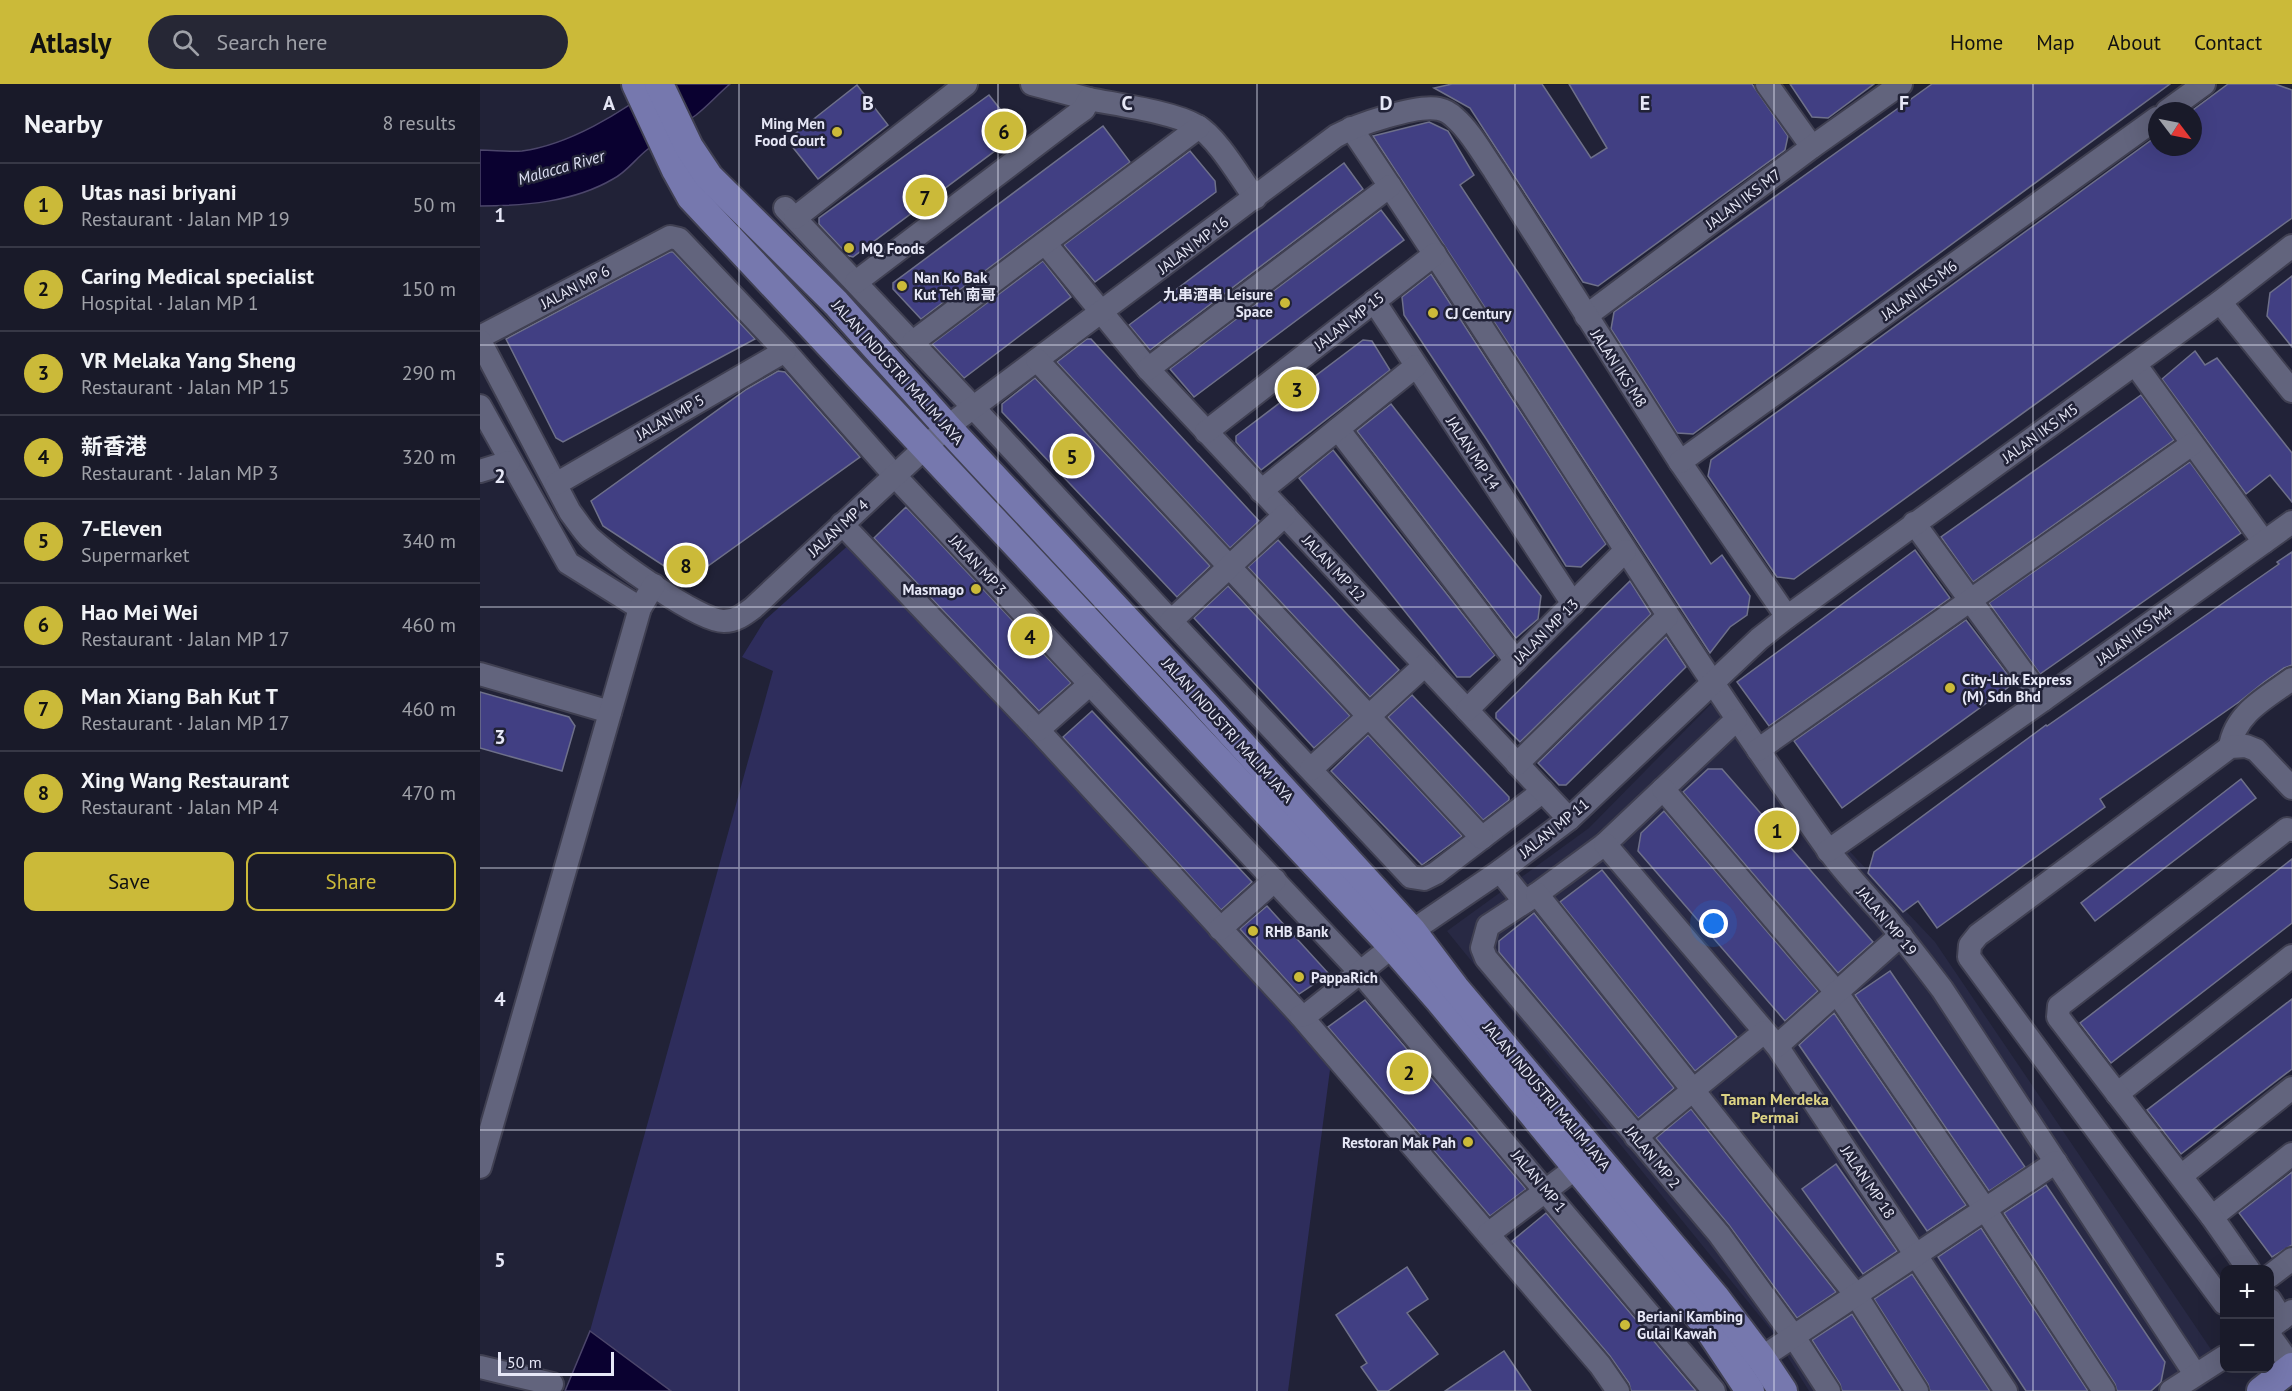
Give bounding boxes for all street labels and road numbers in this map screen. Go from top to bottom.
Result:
street label: JALAN IKS M7 [1701,165,1784,234]
street label: JALAN MP 16 [1153,212,1232,278]
street label: JALAN IKS M6 [1876,256,1961,325]
street label: JALAN MP 6 [536,261,613,314]
street label: JALAN MP 15 [1309,288,1388,355]
street label: JALAN INDUSTRI MALIM JAYA [827,295,968,449]
street label: JALAN IKS M8 [1586,325,1651,411]
street label: JALAN MP 5 [632,390,708,445]
street label: JALAN IKS M5 [1997,399,2082,468]
street label: JALAN MP 14 [1442,412,1504,493]
street label: JALAN MP 4 [803,495,872,561]
street label: JALAN MP 3 [945,530,1011,599]
street label: JALAN MP 12 [1298,530,1370,605]
street label: JALAN MP 13 [1509,595,1582,668]
street label: JALAN IKS M4 [2091,601,2176,670]
street label: JALAN INDUSTRI MALIM JAYA [1157,653,1298,807]
street label: JALAN MP 11 [1515,794,1593,862]
street label: JALAN MP 19 [1852,882,1921,959]
street label: JALAN INDUSTRI MALIM JAYA [1479,1017,1615,1174]
street label: JALAN MP 2 [1621,1121,1685,1192]
street label: JALAN MP 18 [1836,1141,1899,1222]
street label: JALAN MP 1 [1507,1145,1571,1216]

